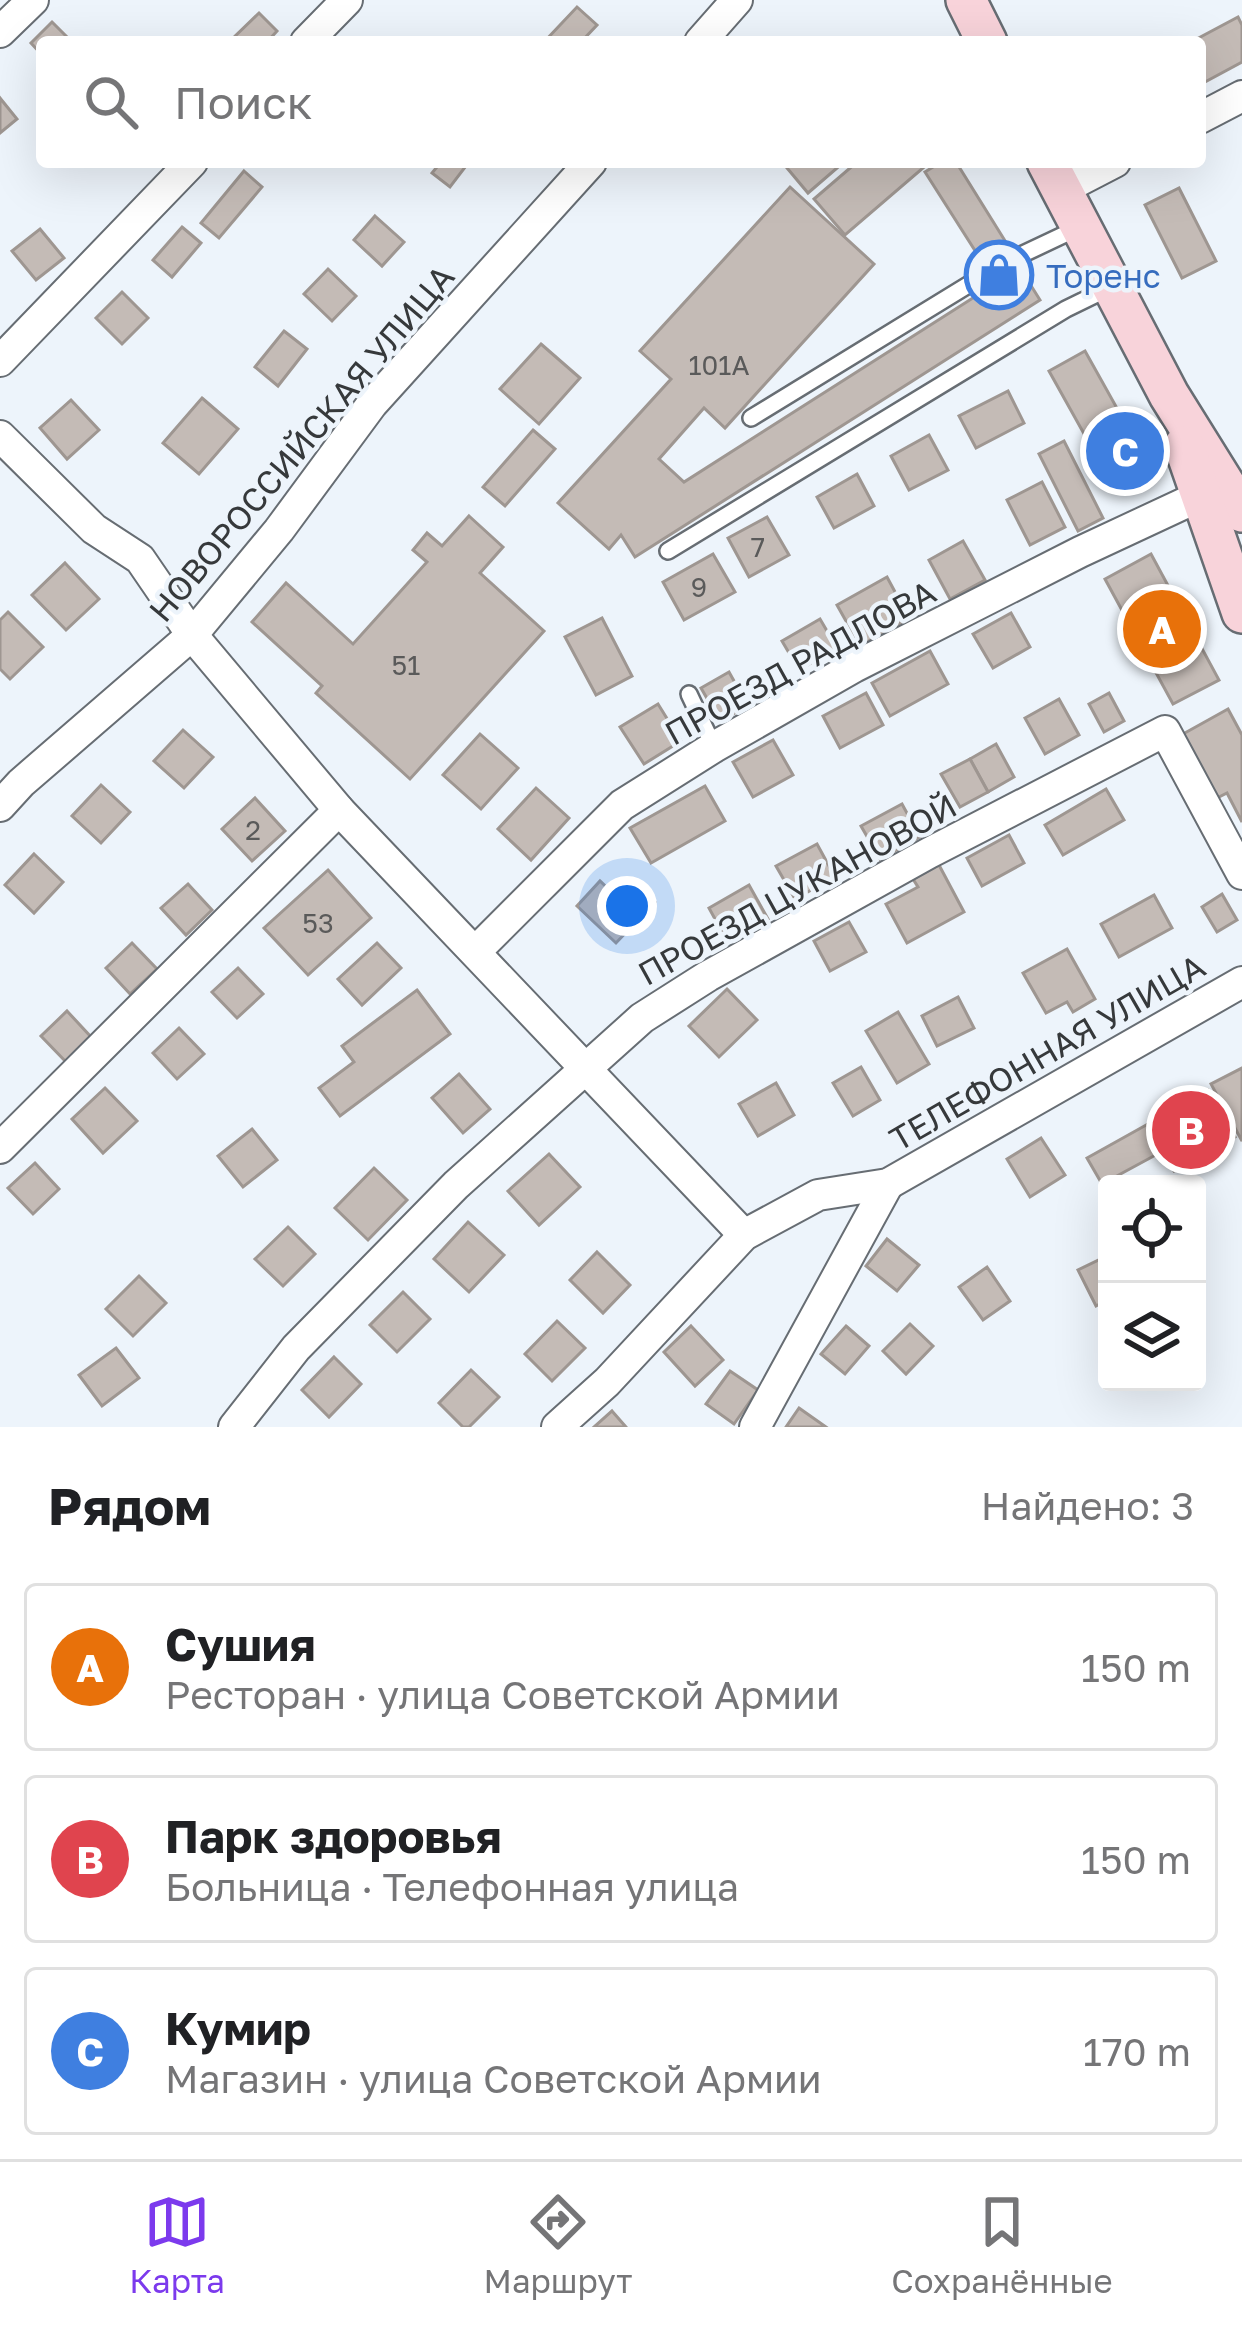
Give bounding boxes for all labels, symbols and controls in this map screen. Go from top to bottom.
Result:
search box [36,36,1206,168]
icon: search [78,69,144,135]
text: Поиск [174,75,313,129]
shop icon: Торенс [964,240,1034,310]
place label: Торенс [1046,256,1161,295]
street label: НОВОРОССИЙСКАЯ УЛИЦА [140,257,462,629]
house number: 101А [688,349,750,381]
pin: C [1086,406,1164,496]
house number: 7 [751,531,765,563]
house number: 9 [691,571,707,603]
street label: ПРОЕЗД РАДЛОВА [658,572,942,752]
pin: A [1123,584,1201,674]
house number: 51 [392,649,420,681]
street label: ПРОЕЗД ЦУКАНОВОЙ [631,785,963,993]
house number: 2 [245,814,261,846]
your location [597,876,657,936]
house number: 53 [302,907,334,939]
street label: ТЕЛЕФОННАЯ УЛИЦА [883,946,1211,1158]
pin: B [1152,1085,1230,1175]
map controls [1098,1175,1206,1391]
button: locate [1098,1175,1206,1283]
button: layers [1098,1283,1206,1391]
text: Рядом [48,1475,211,1536]
text: Найдено: 3 [981,1482,1194,1529]
text: Сушия [165,1617,316,1671]
text: A [76,1644,104,1691]
text: 150 m [1081,1644,1191,1691]
text: Ресторан · улица Советской Армии [165,1671,840,1718]
text: Парк здоровья [165,1809,502,1863]
text: B [76,1836,104,1883]
text: 150 m [1081,1836,1191,1883]
text: Больница · Телефонная улица [165,1863,739,1910]
text: Кумир [165,2001,311,2055]
text: C [76,2028,104,2075]
text: 170 m [1083,2028,1191,2075]
text: Магазин · улица Советской Армии [165,2055,822,2102]
tab: Карта [129,2189,225,2300]
tab: Маршрут [484,2189,633,2300]
tab: Сохранённые [891,2189,1113,2300]

